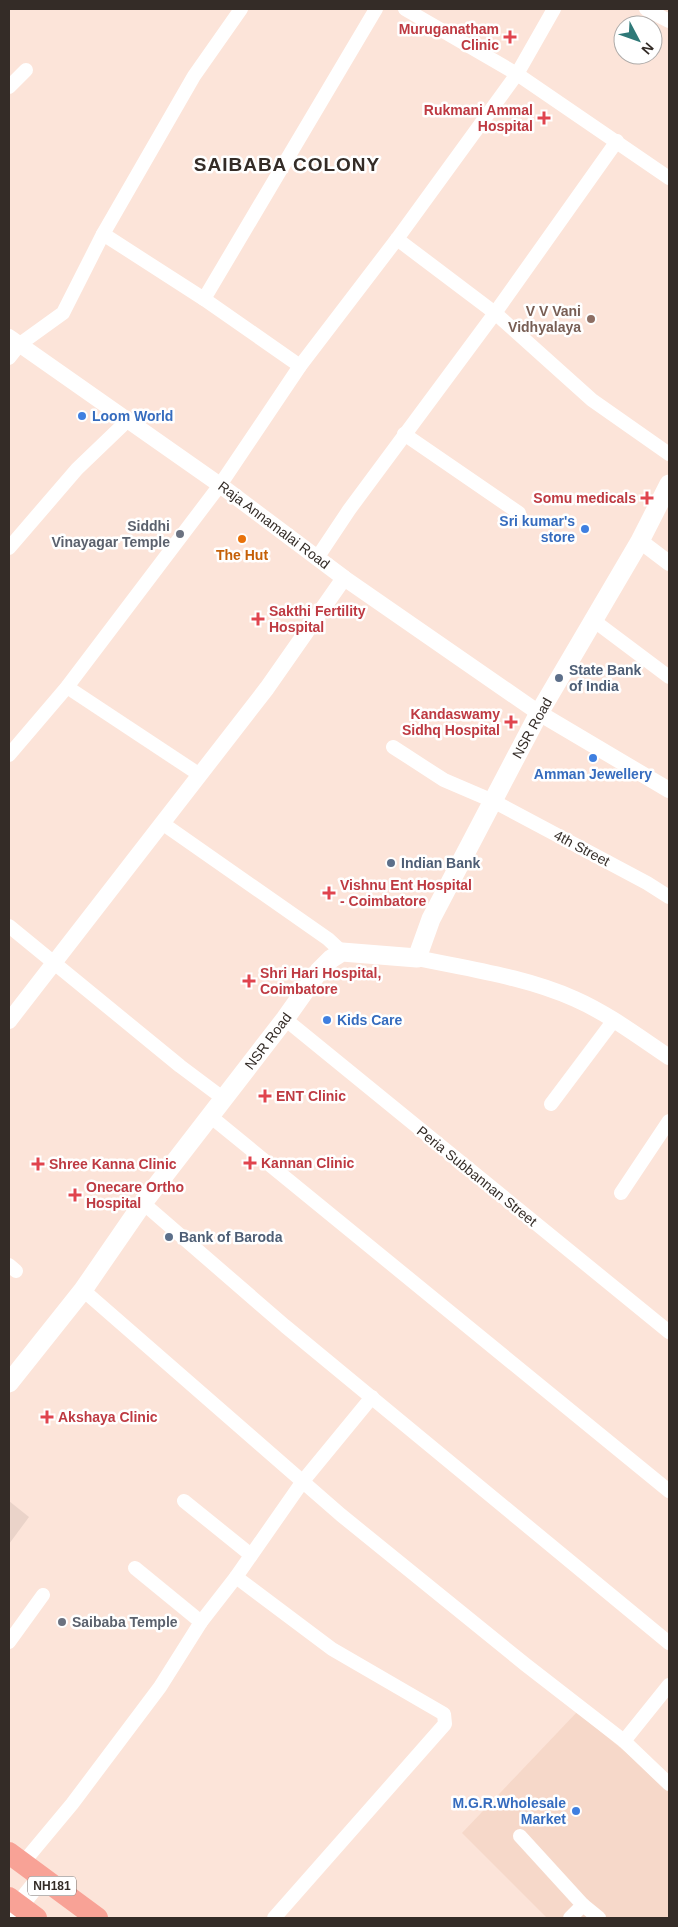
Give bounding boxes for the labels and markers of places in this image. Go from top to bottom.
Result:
place label: Muruganatham Clinic [399,21,499,53]
marker: Muruganatham Clinic [503,30,517,44]
place label: Rukmani Ammal Hospital [424,102,533,134]
marker: Rukmani Ammal Hospital [537,111,551,125]
place label: V V Vani Vidhyalaya [508,303,581,335]
marker: V V Vani Vidhyalaya [585,313,597,325]
place label: Loom World [92,408,173,424]
marker: Loom World [76,410,88,422]
place label: Somu medicals [533,490,636,506]
marker: Somu medicals [640,491,654,505]
place label: Sri kumar's store [499,513,575,545]
place label: Siddhi Vinayagar Temple [51,518,170,550]
marker: Sri kumar's store [579,523,591,535]
marker: Siddhi Vinayagar Temple [174,528,186,540]
marker: The Hut [236,533,248,545]
place label: The Hut [216,547,268,563]
place label: Sakthi Fertility Hospital [269,603,366,635]
marker: Sakthi Fertility Hospital [251,612,265,626]
place label: State Bank of India [569,662,642,694]
marker: State Bank of India [553,672,565,684]
place label: Kandaswamy Sidhq Hospital [402,706,500,738]
marker: Kandaswamy Sidhq Hospital [504,715,518,729]
marker: Amman Jewellery [587,752,599,764]
place label: Amman Jewellery [534,766,652,782]
place label: Indian Bank [401,855,481,871]
marker: Indian Bank [385,857,397,869]
place label: Vishnu Ent Hospital - Coimbatore [340,877,472,909]
marker: Vishnu Ent Hospital - Coimbatore [322,886,336,900]
place label: Shri Hari Hospital, Coimbatore [260,965,381,997]
marker: Shri Hari Hospital, Coimbatore [242,974,256,988]
place label: Kids Care [337,1012,403,1028]
marker: Kids Care [321,1014,333,1026]
place label: ENT Clinic [276,1088,346,1104]
marker: ENT Clinic [258,1089,272,1103]
place label: Kannan Clinic [261,1155,355,1171]
place label: Shree Kanna Clinic [49,1156,177,1172]
marker: Kannan Clinic [243,1156,257,1170]
marker: Shree Kanna Clinic [31,1157,45,1171]
place label: Onecare Ortho Hospital [86,1179,184,1211]
marker: Onecare Ortho Hospital [68,1188,82,1202]
place label: Bank of Baroda [179,1229,283,1245]
marker: Bank of Baroda [163,1231,175,1243]
place label: Akshaya Clinic [58,1409,158,1425]
marker: Akshaya Clinic [40,1410,54,1424]
place label: Saibaba Temple [72,1614,178,1630]
marker: Saibaba Temple [56,1616,68,1628]
place label: M.G.R.Wholesale Market [452,1795,566,1827]
marker: M.G.R.Wholesale Market [570,1805,582,1817]

